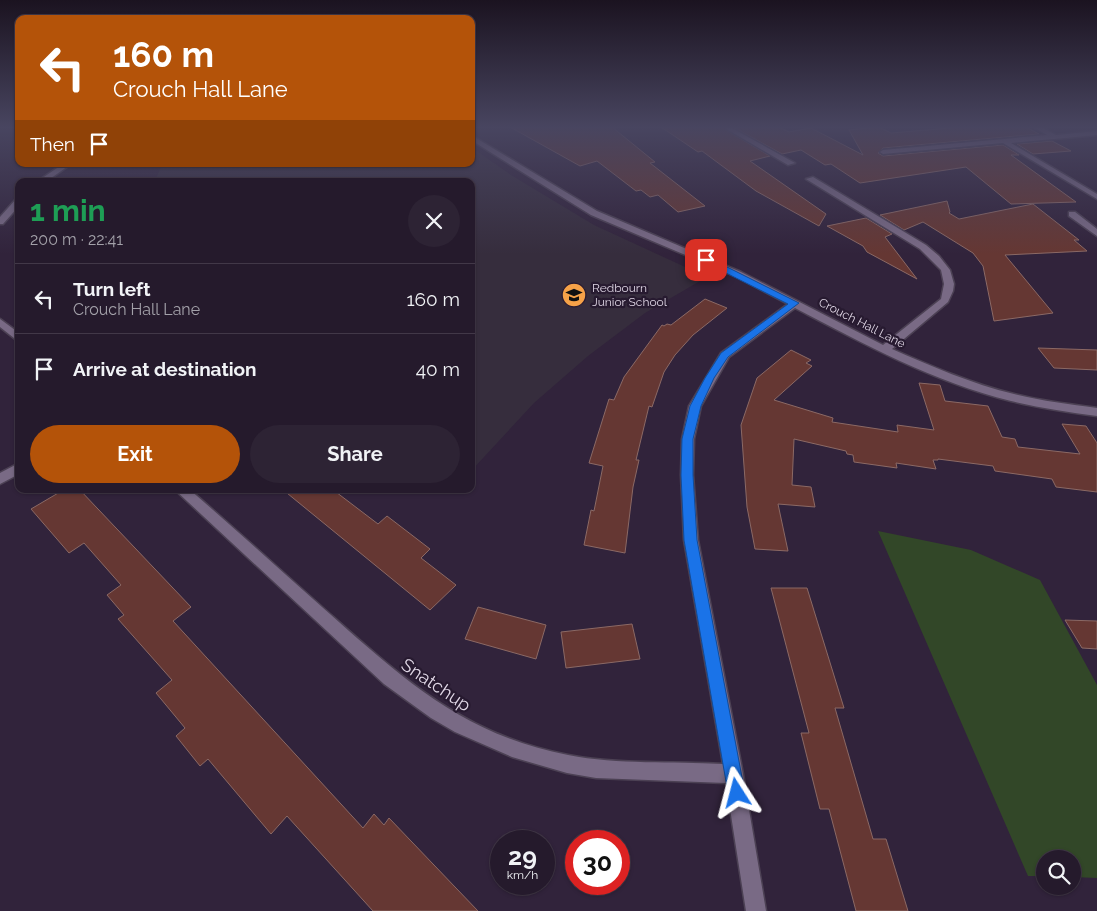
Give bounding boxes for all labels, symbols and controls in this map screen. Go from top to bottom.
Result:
text: 160 m [113,34,214,75]
icon: left [30,35,95,100]
text: Crouch Hall Lane [113,76,288,102]
icon: arrive [85,130,113,158]
text: Then [30,133,75,155]
text: 1 min [30,193,106,228]
button: close [408,195,460,247]
text: 200 m · 22:41 [30,230,123,249]
pin [685,239,727,281]
icon: arrive [692,246,720,274]
text: Turn left [73,278,150,300]
place label: Redbourn Junior School [592,281,668,309]
school or university icon: Redbourn Junior School [561,282,587,308]
icon: left [30,285,58,313]
text: 160 m [406,288,460,310]
street label: Crouch Hall Lane [816,295,908,351]
text: Crouch Hall Lane [73,300,200,319]
icon: arrive [30,355,58,383]
text: Arrive at destination [73,358,257,380]
text: 40 m [416,358,460,380]
button: Exit [30,425,240,483]
button: Share [250,425,460,483]
street label: Snatchup [398,654,475,715]
position arrow [710,766,762,818]
speed limit sign: 30 [565,830,630,895]
text: 29 [508,841,537,871]
map controls [1036,850,1081,895]
button: search [1036,850,1081,895]
text: km/h [507,868,538,882]

